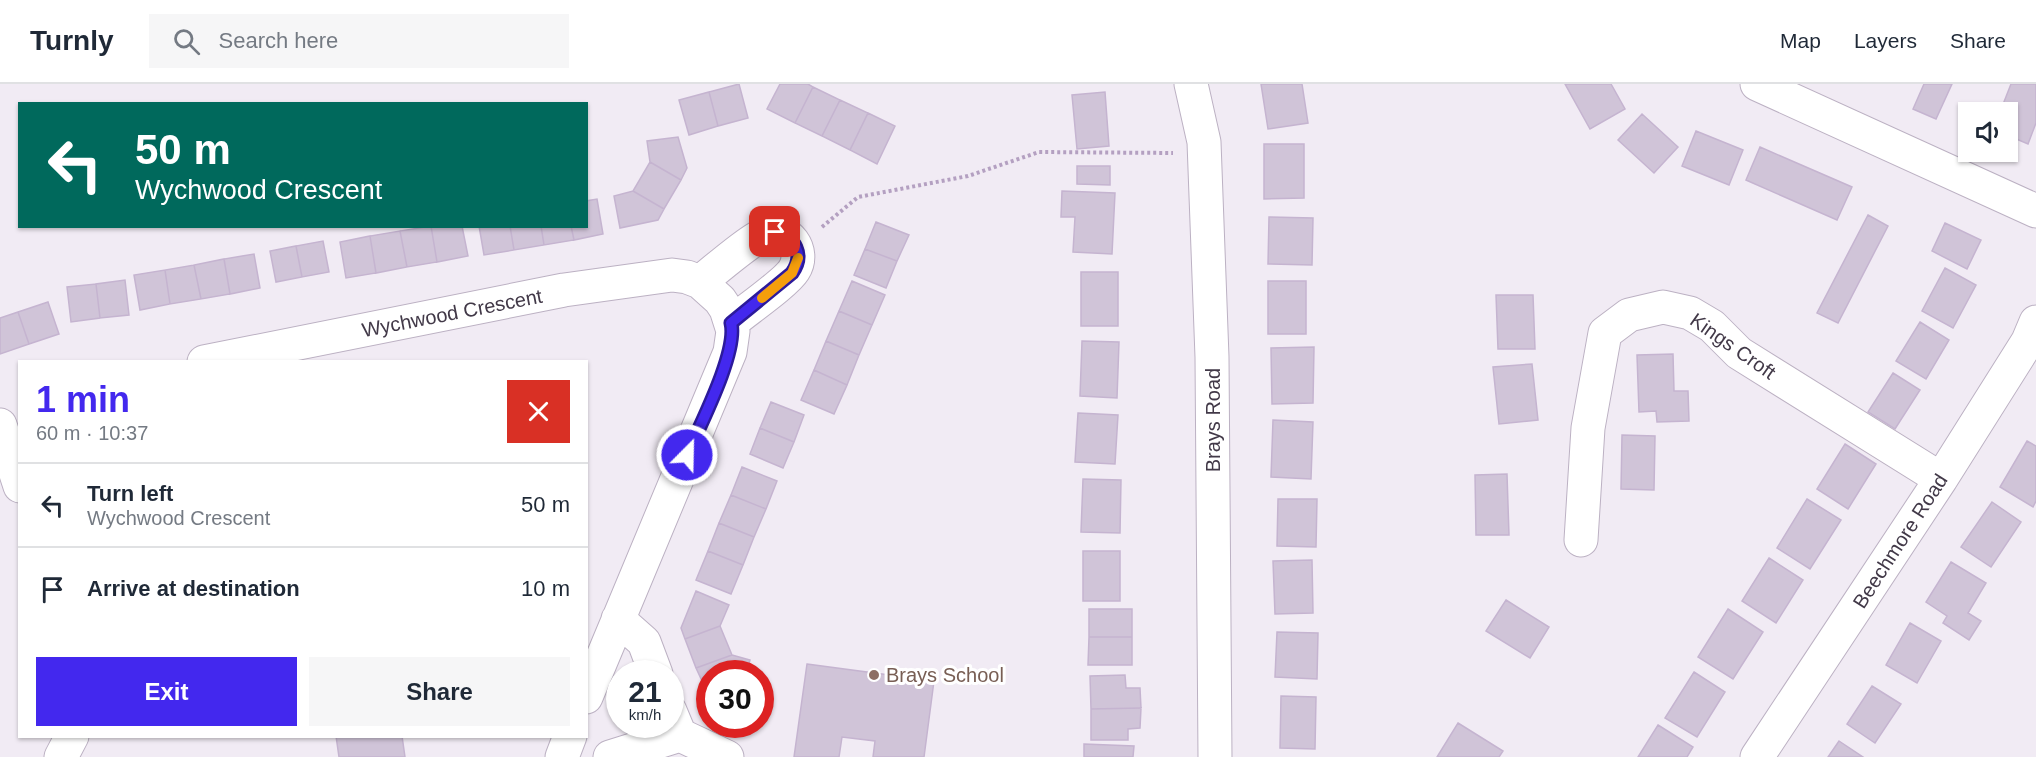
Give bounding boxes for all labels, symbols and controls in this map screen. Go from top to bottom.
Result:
search box [149,14,569,68]
text: Turnly [30,25,113,56]
icon: search [170,25,203,58]
text: Search here [218,28,338,53]
text: Map [1780,29,1821,52]
text: Layers [1854,29,1917,52]
text: Share [1950,29,2006,52]
map controls [1958,102,2018,162]
button: sound [1958,102,2018,162]
icon: left [36,126,114,204]
text: 50 m [135,126,231,173]
text: Wychwood Crescent [135,175,382,205]
pin [749,206,800,257]
icon: arrive [758,215,791,248]
street label: Wychwood Crescent [360,285,544,341]
street label: Kings Croft [1686,309,1780,384]
street label: Brays Road [1202,368,1224,472]
text: 1 min [36,379,130,420]
button: close [507,380,570,443]
text: 60 m · 10:37 [36,422,148,444]
position arrow [655,423,719,487]
street label: Beechmore Road [1848,470,1952,612]
text: Turn left [87,481,173,506]
icon: left [36,489,69,522]
text: 50 m [521,492,570,517]
text: Wychwood Crescent [87,507,270,529]
icon: arrive [36,573,69,606]
text: Arrive at destination [87,576,300,601]
text: 10 m [521,576,570,601]
button: Exit [36,657,297,726]
button: Share [309,657,570,726]
speed limit sign: 30 [696,660,774,738]
place label: Brays School [886,664,1004,686]
marker: Brays School [867,668,881,682]
text: 21 [628,675,662,708]
text: km/h [629,706,661,723]

